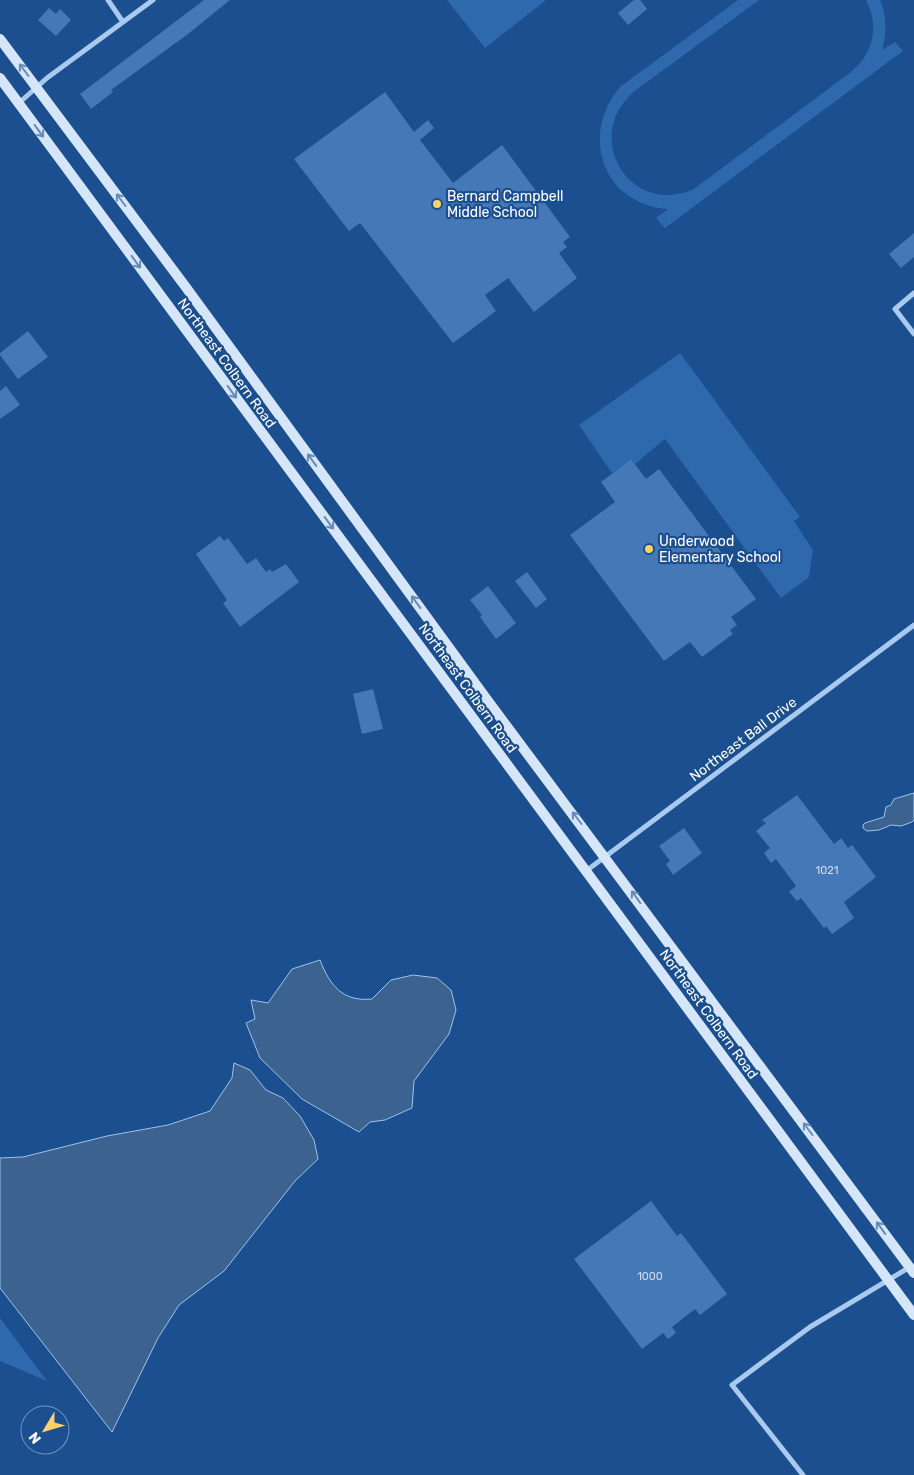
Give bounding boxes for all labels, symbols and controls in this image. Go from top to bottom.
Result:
one-way arrow [18,64,29,77]
one-way arrow [34,124,45,137]
place label: Bernard Campbell Middle School [447,188,563,221]
one-way arrow [116,193,126,207]
marker: Bernard Campbell Middle School [431,198,443,210]
one-way arrow [131,255,141,269]
street label: Northeast Colbern Road [174,295,279,431]
one-way arrow [227,385,238,398]
one-way arrow [307,453,317,467]
one-way arrow [324,516,334,530]
place label: Underwood Elementary School [659,533,781,566]
marker: Underwood Elementary School [643,543,655,555]
one-way arrow [411,595,421,609]
street label: Northeast Colbern Road [415,620,520,756]
street label: Northeast Ball Drive [686,693,800,785]
one-way arrow [571,812,582,825]
house number: 1021 [816,864,838,877]
one-way arrow [630,891,641,904]
street label: Northeast Colbern Road [656,946,761,1082]
one-way arrow [803,1122,813,1136]
one-way arrow [876,1221,886,1235]
house number: 1000 [637,1270,663,1283]
north arrow [20,1405,70,1455]
text: N [25,1428,45,1447]

